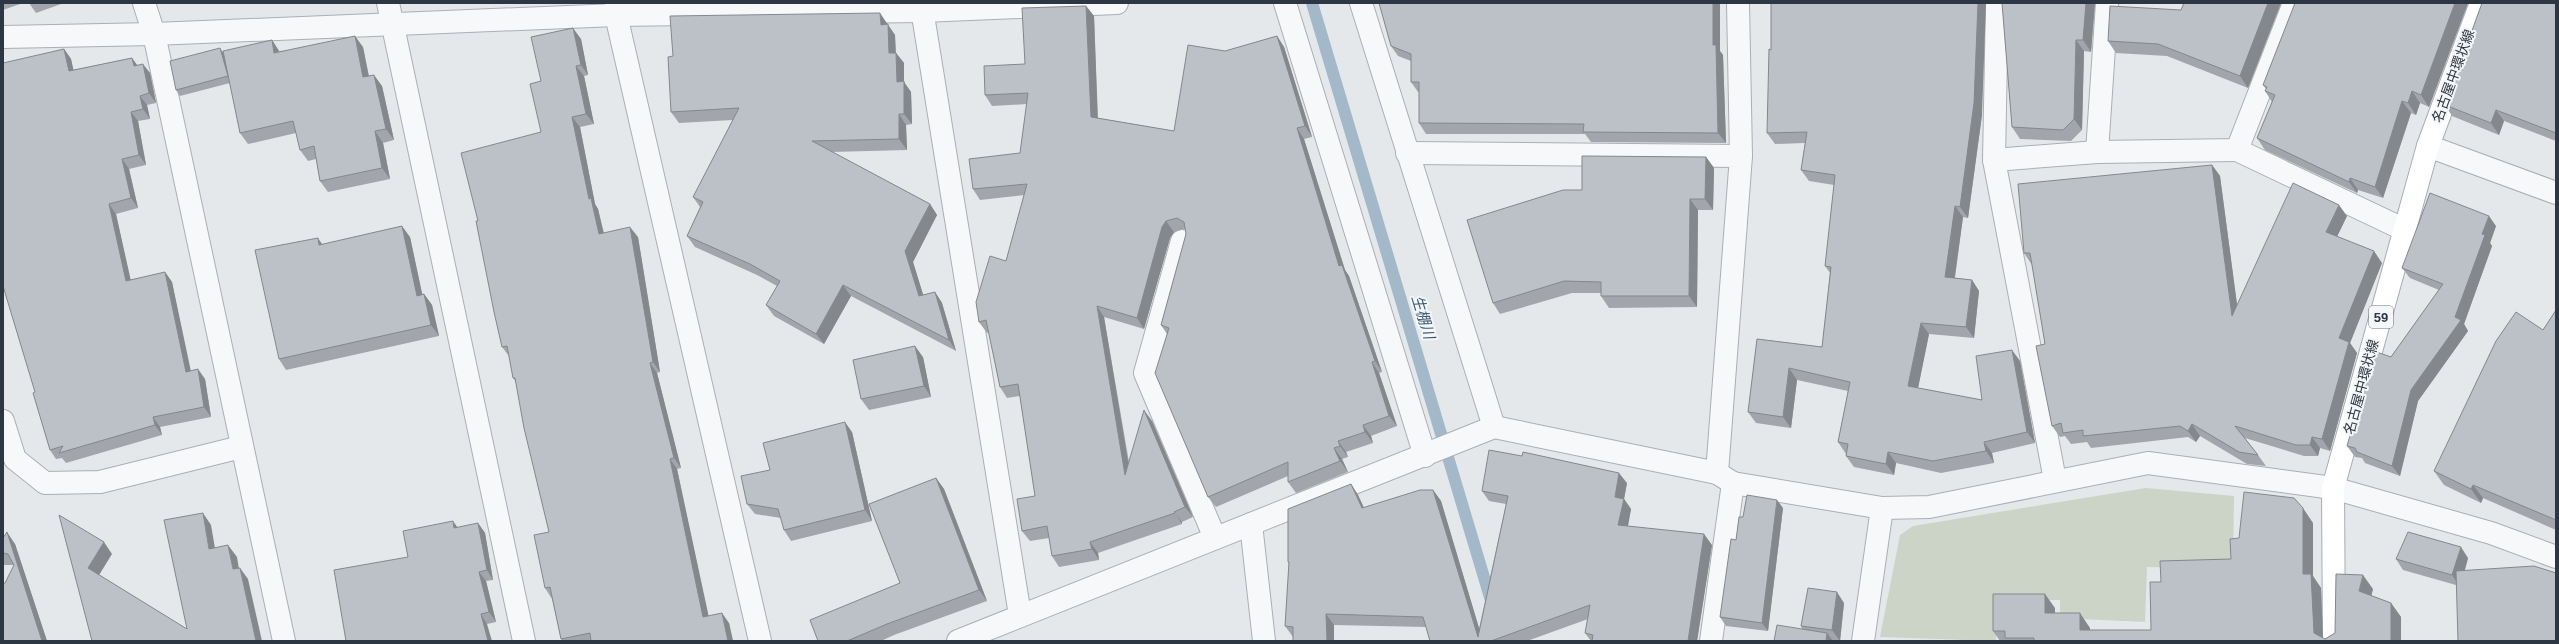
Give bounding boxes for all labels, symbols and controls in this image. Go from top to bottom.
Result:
street label: 名古屋中環状線 [2429,27,2477,125]
water label: 生棚川 [1409,293,1439,343]
road number: 59 [2369,306,2393,328]
street label: 名古屋中環状線 [2341,338,2381,436]

